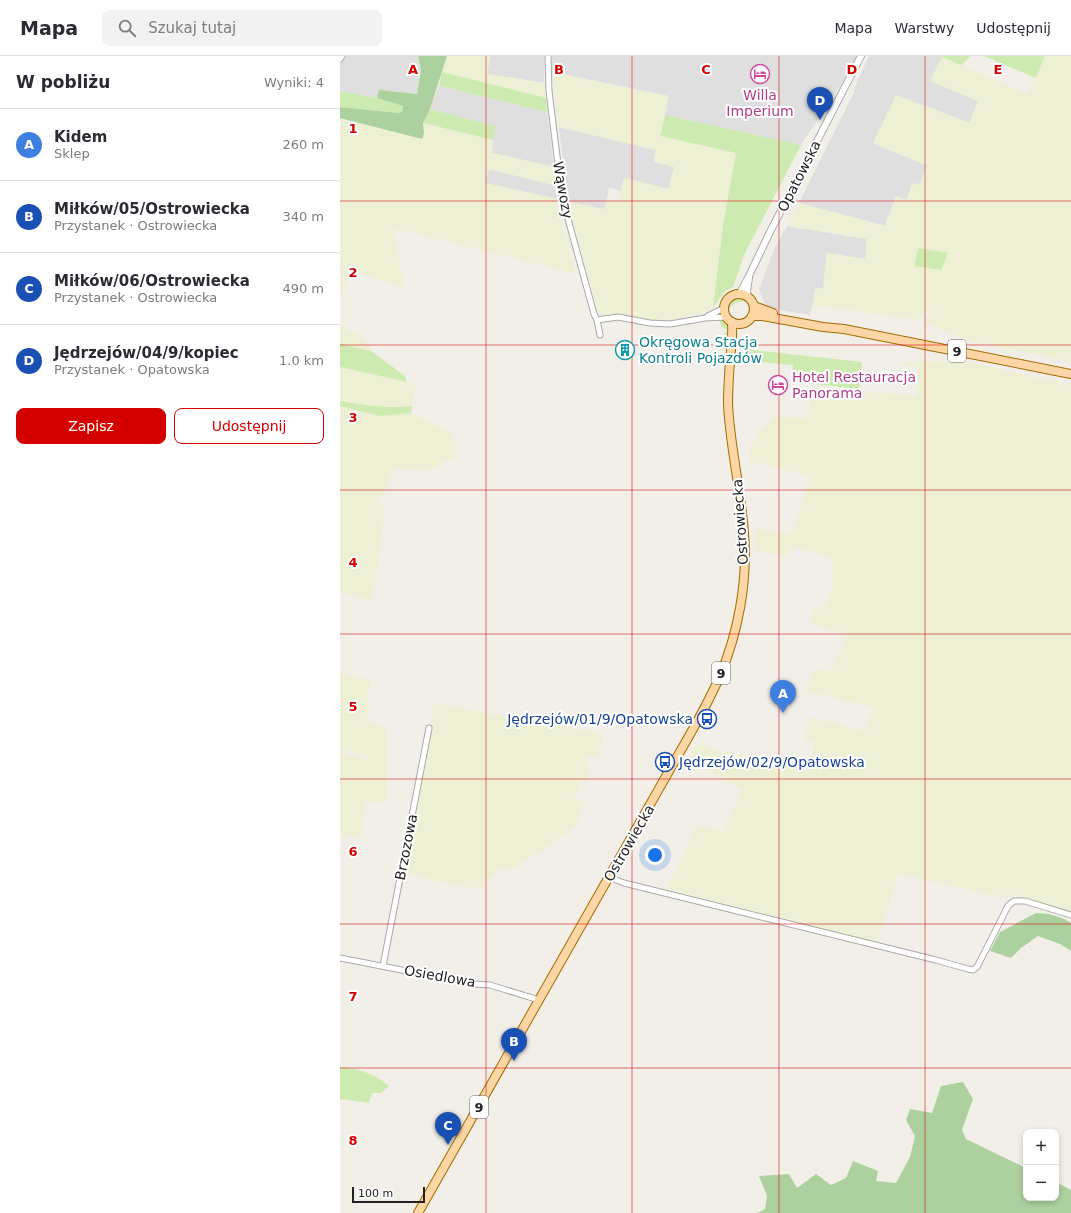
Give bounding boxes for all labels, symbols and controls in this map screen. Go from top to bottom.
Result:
search box [102,10,382,46]
text: Mapa [20,17,78,39]
icon: search [116,17,138,39]
text: Szukaj tutaj [148,19,236,37]
text: Mapa [834,20,873,36]
text: Warstwy [895,20,954,36]
text: Udostępnij [976,20,1051,36]
text: A [408,62,418,77]
text: B [554,62,564,77]
text: C [701,62,711,77]
text: D [847,62,858,77]
text: E [994,62,1002,77]
hotel icon: Willa Imperium [749,63,771,85]
text: W pobliżu [16,72,110,92]
text: Wyniki: 4 [264,75,324,90]
place label: Willa Imperium [726,87,794,119]
pin: D [807,87,833,120]
text: 1 [348,121,358,136]
text: Kidem [54,128,107,146]
text: A [24,137,34,152]
text: 260 m [282,137,324,152]
street label: Opatowska [774,138,824,214]
text: Sklep [54,146,90,161]
street label: Wąwozy [550,160,576,220]
text: Miłków/05/Ostrowiecka [54,200,250,218]
text: B [24,209,34,224]
text: 340 m [282,209,324,224]
text: Przystanek · Ostrowiecka [54,218,217,233]
text: 2 [348,265,358,280]
text: Miłków/06/Ostrowiecka [54,272,250,290]
text: C [24,281,34,296]
text: 490 m [282,281,324,296]
text: Przystanek · Ostrowiecka [54,290,217,305]
place label: Okręgowa Stacja Kontroli Pojazdów [639,334,762,366]
building icon: Okręgowa Stacja Kontroli Pojazdów [614,339,636,361]
road number: 9 [948,340,966,362]
text: Jędrzejów/04/9/kopiec [54,344,239,362]
text: D [24,353,34,368]
text: 1.0 km [279,353,324,368]
text: Przystanek · Opatowska [54,362,210,377]
place label: Hotel Restauracja Panorama [792,369,916,401]
hotel icon: Hotel Restauracja Panorama [767,374,789,396]
button: Zapisz [16,408,166,444]
button: Udostępnij [174,408,324,444]
text: 3 [348,410,358,425]
street label: Ostrowiecka [729,479,751,565]
text: 4 [348,555,358,570]
road number: 9 [712,662,730,684]
pin: A [770,680,796,713]
text: 5 [348,699,358,714]
bus stop icon: Jędrzejów/01/9/Opatowska [696,708,718,730]
place label: Jędrzejów/01/9/Opatowska [506,711,693,727]
bus stop icon: Jędrzejów/02/9/Opatowska [654,751,676,773]
place label: Jędrzejów/02/9/Opatowska [678,754,865,770]
street label: Ostrowiecka [601,802,657,884]
street label: Brzozowa [392,812,420,882]
text: 6 [348,844,358,859]
your location [645,845,665,865]
street label: Osiedlowa [403,962,477,990]
text: 7 [348,989,358,1004]
pin: B [501,1028,527,1061]
road number: 9 [470,1096,488,1118]
pin: C [435,1112,461,1145]
map controls [1023,1129,1059,1201]
button: + [1023,1129,1059,1165]
text: 8 [348,1133,358,1148]
button: − [1023,1165,1059,1201]
scale bar [352,1185,425,1204]
text: 100 m [358,1187,393,1200]

